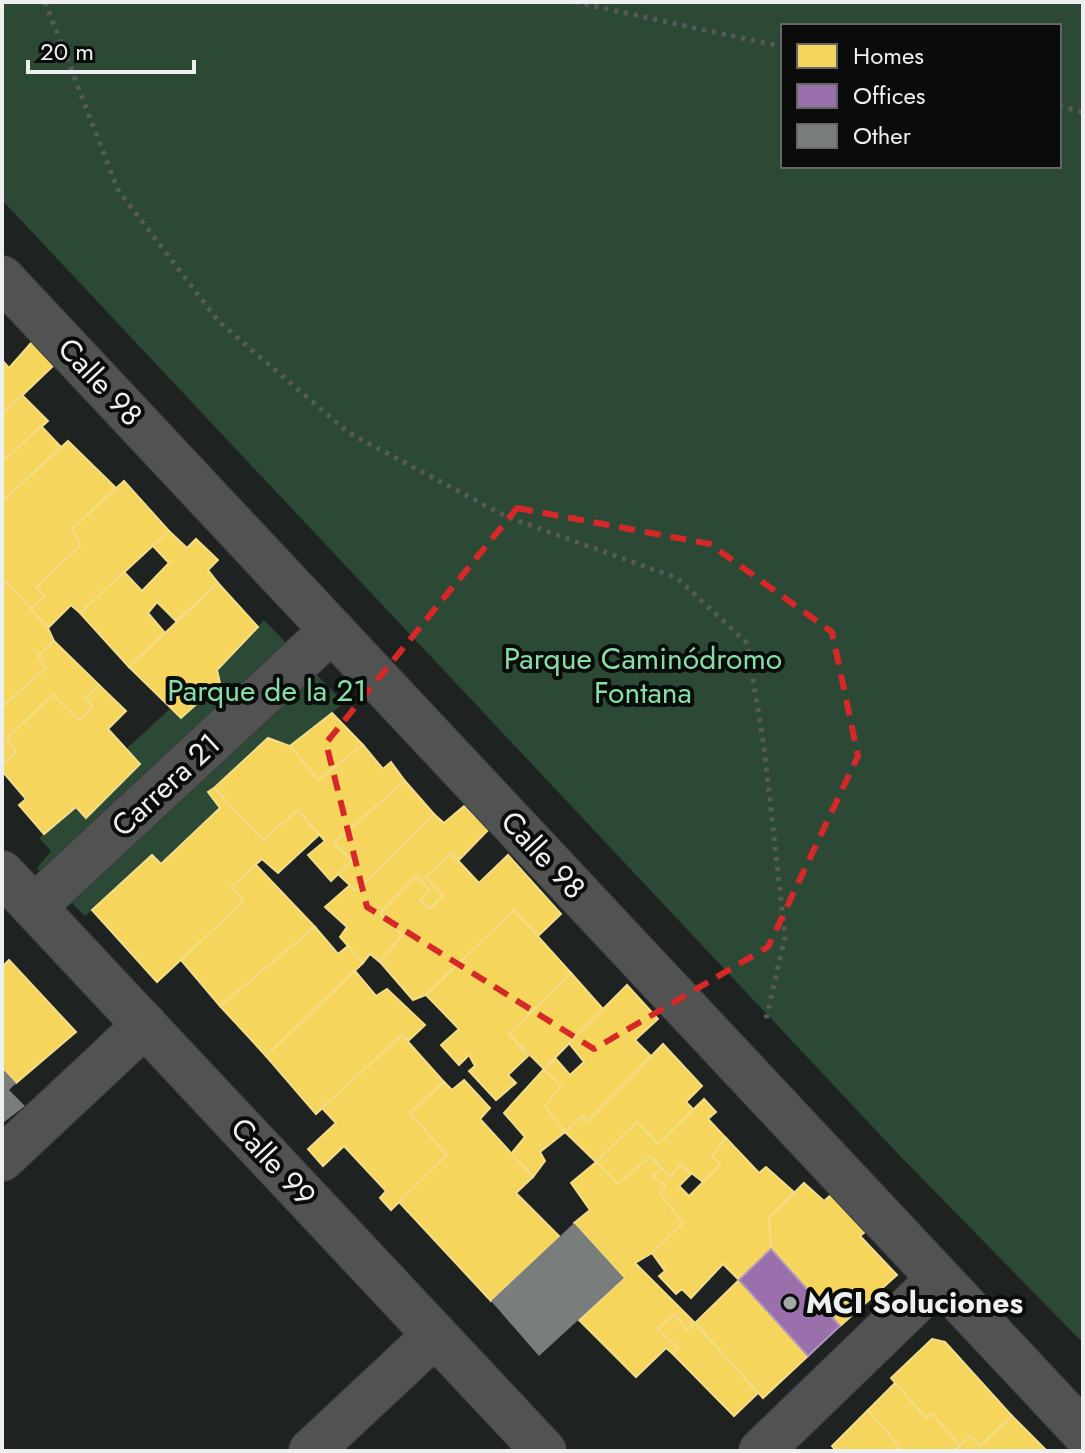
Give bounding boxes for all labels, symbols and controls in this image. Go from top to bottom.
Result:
scale bar [28,24,194,74]
legend [781,24,1061,168]
text: 20 m [40,34,94,69]
text: Homes [853,38,924,73]
text: Offices [853,78,925,113]
text: Other [853,118,912,153]
street label: Calle 98 [48,328,153,435]
park label: Parque Caminódromo Fontana [504,637,782,714]
park label: Parque de la 21 [167,669,367,712]
street label: Carrera 21 [102,723,230,846]
street label: Calle 98 [491,801,596,908]
street label: Calle 99 [221,1108,326,1216]
place label: MCI Soluciones [806,1281,1023,1324]
marker: MCI Soluciones [781,1294,799,1312]

